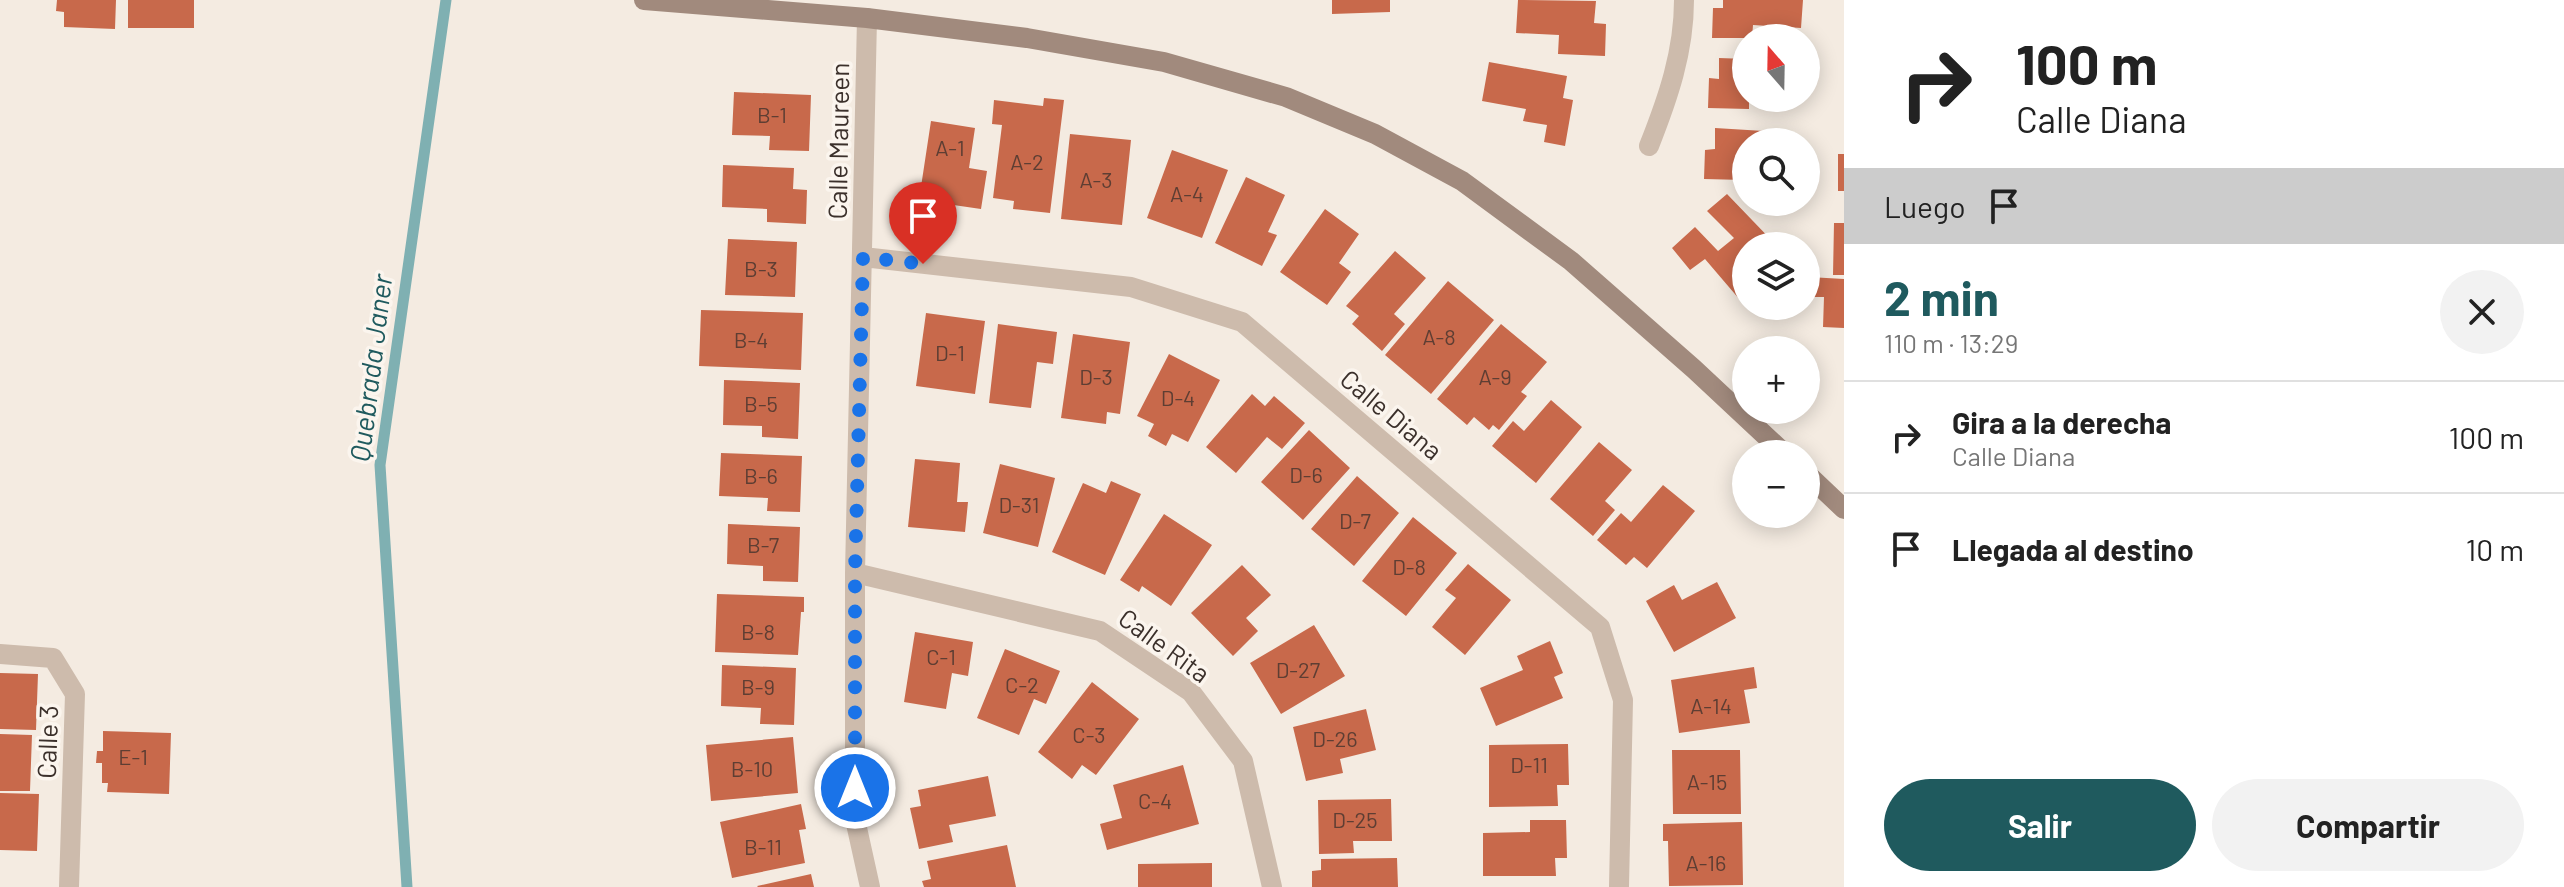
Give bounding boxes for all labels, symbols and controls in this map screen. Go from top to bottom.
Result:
north arrow [1732,24,1820,112]
map controls [1732,24,1820,528]
text: 100 m [2016,29,2158,96]
icon: right [1884,32,1988,136]
street label: Calle Maureen [821,62,854,220]
text: Calle Diana [2016,97,2187,140]
house number: B-1 [757,101,787,127]
button: search [1732,128,1820,216]
house number: A-1 [935,134,965,160]
house number: A-2 [1010,148,1044,174]
house number: A-3 [1079,166,1113,192]
house number: A-4 [1170,180,1204,206]
pin [889,182,957,264]
icon: arrive [1982,184,2026,228]
text: Luego [1884,188,1966,224]
icon: arrive [901,194,945,238]
button: layers [1732,232,1820,320]
house number: B-3 [744,255,778,281]
text: 2 min [1884,268,1999,326]
button: close [2440,270,2524,354]
water label: Quebrada Janer [342,271,398,463]
house number: A-8 [1422,323,1456,349]
house number: B-4 [734,326,768,352]
text: 110 m · 13:29 [1884,327,2018,358]
button: + [1732,336,1820,424]
house number: D-1 [935,339,965,365]
street label: Calle Diana [1335,362,1449,465]
house number: D-3 [1079,363,1113,389]
house number: A-9 [1478,363,1512,389]
house number: D-4 [1161,384,1195,410]
house number: B-5 [744,390,778,416]
text: Gira a la derecha [1952,404,2171,440]
icon: right [1884,415,1928,459]
text: 100 m [2449,419,2524,455]
button: − [1732,440,1820,528]
text: Calle Diana [1952,440,2075,471]
house number: D-6 [1289,461,1323,487]
house number: B-6 [744,462,778,488]
house number: D-31 [998,491,1040,517]
house number: D-7 [1339,507,1371,533]
icon: arrive [1884,527,1928,571]
house number: B-7 [747,531,779,557]
text: Llegada al destino [1952,531,2194,567]
text: 10 m [2466,531,2524,567]
house number: D-8 [1392,553,1426,579]
street label: Calle Rita [1113,601,1217,688]
house number: B-8 [741,618,775,644]
house number: C-1 [926,643,956,669]
house number: D-27 [1276,656,1320,682]
house number: C-2 [1005,671,1039,697]
house number: B-9 [741,673,775,699]
house number: A-14 [1690,692,1732,718]
street label: Calle 3 [30,705,63,779]
house number: C-3 [1072,721,1106,747]
house number: D-26 [1312,725,1358,751]
house number: E-1 [118,743,148,769]
position arrow [813,746,897,830]
house number: D-11 [1510,751,1548,777]
house number: B-10 [731,755,773,781]
house number: A-15 [1687,768,1727,794]
button: Salir [1884,779,2196,871]
button: Compartir [2212,779,2524,871]
house number: C-4 [1138,787,1172,813]
house number: D-25 [1332,806,1378,832]
house number: B-11 [744,833,782,859]
house number: A-16 [1686,849,1726,875]

